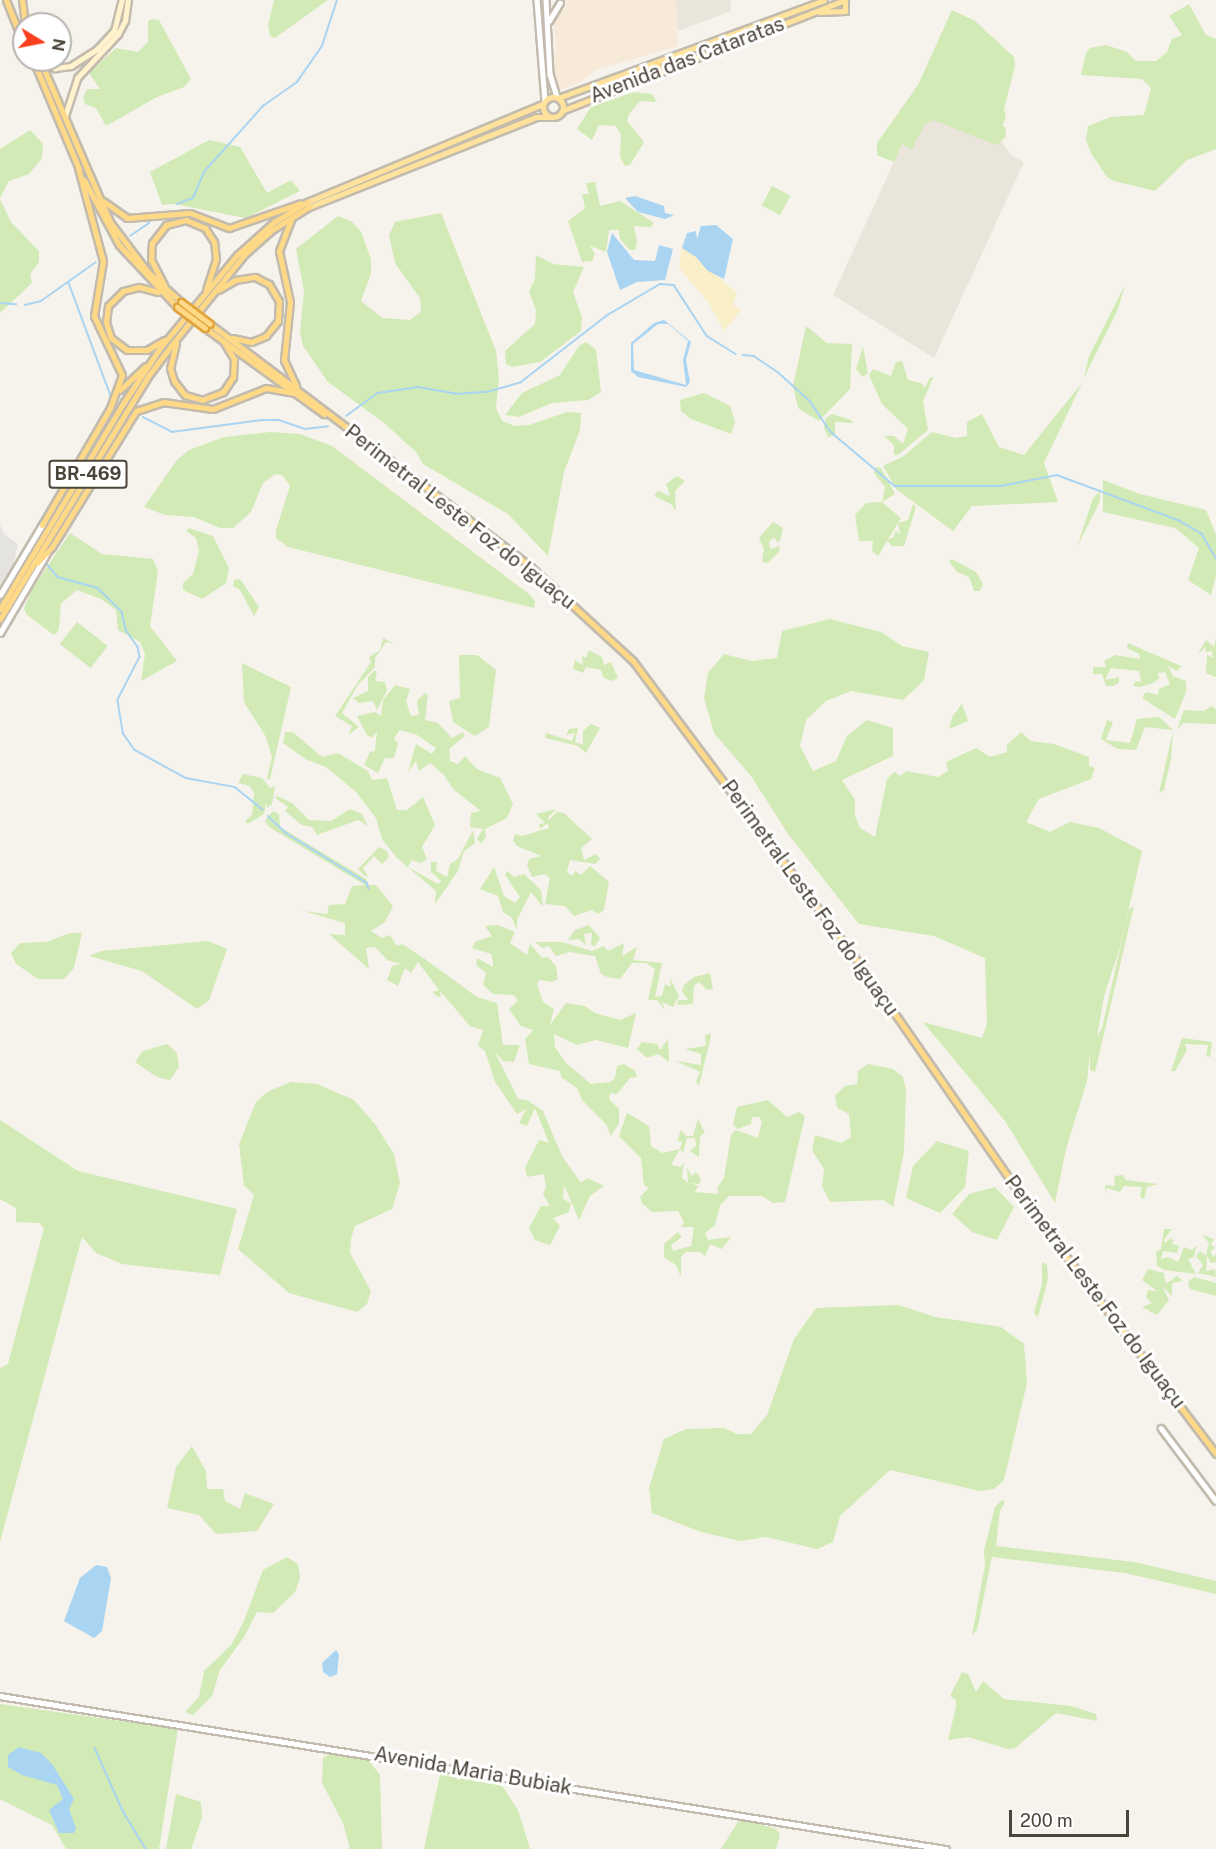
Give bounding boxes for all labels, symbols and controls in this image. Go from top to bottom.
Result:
north arrow [12,12,72,72]
street label: Avenida das Cataratas [586,12,788,108]
text: N [48,37,69,53]
street label: Perimetral Leste Foz do Iguaçu [340,419,580,615]
road number: BR-469 [48,459,128,489]
street label: Perimetral Leste Foz do Iguaçu [716,775,904,1021]
street label: Perimetral Leste Foz do Iguaçu [999,1170,1191,1414]
street label: Avenida Maria Bubiak [372,1742,574,1800]
scale bar [1012,1798,1132,1836]
text: 200 m [1020,1810,1073,1831]

